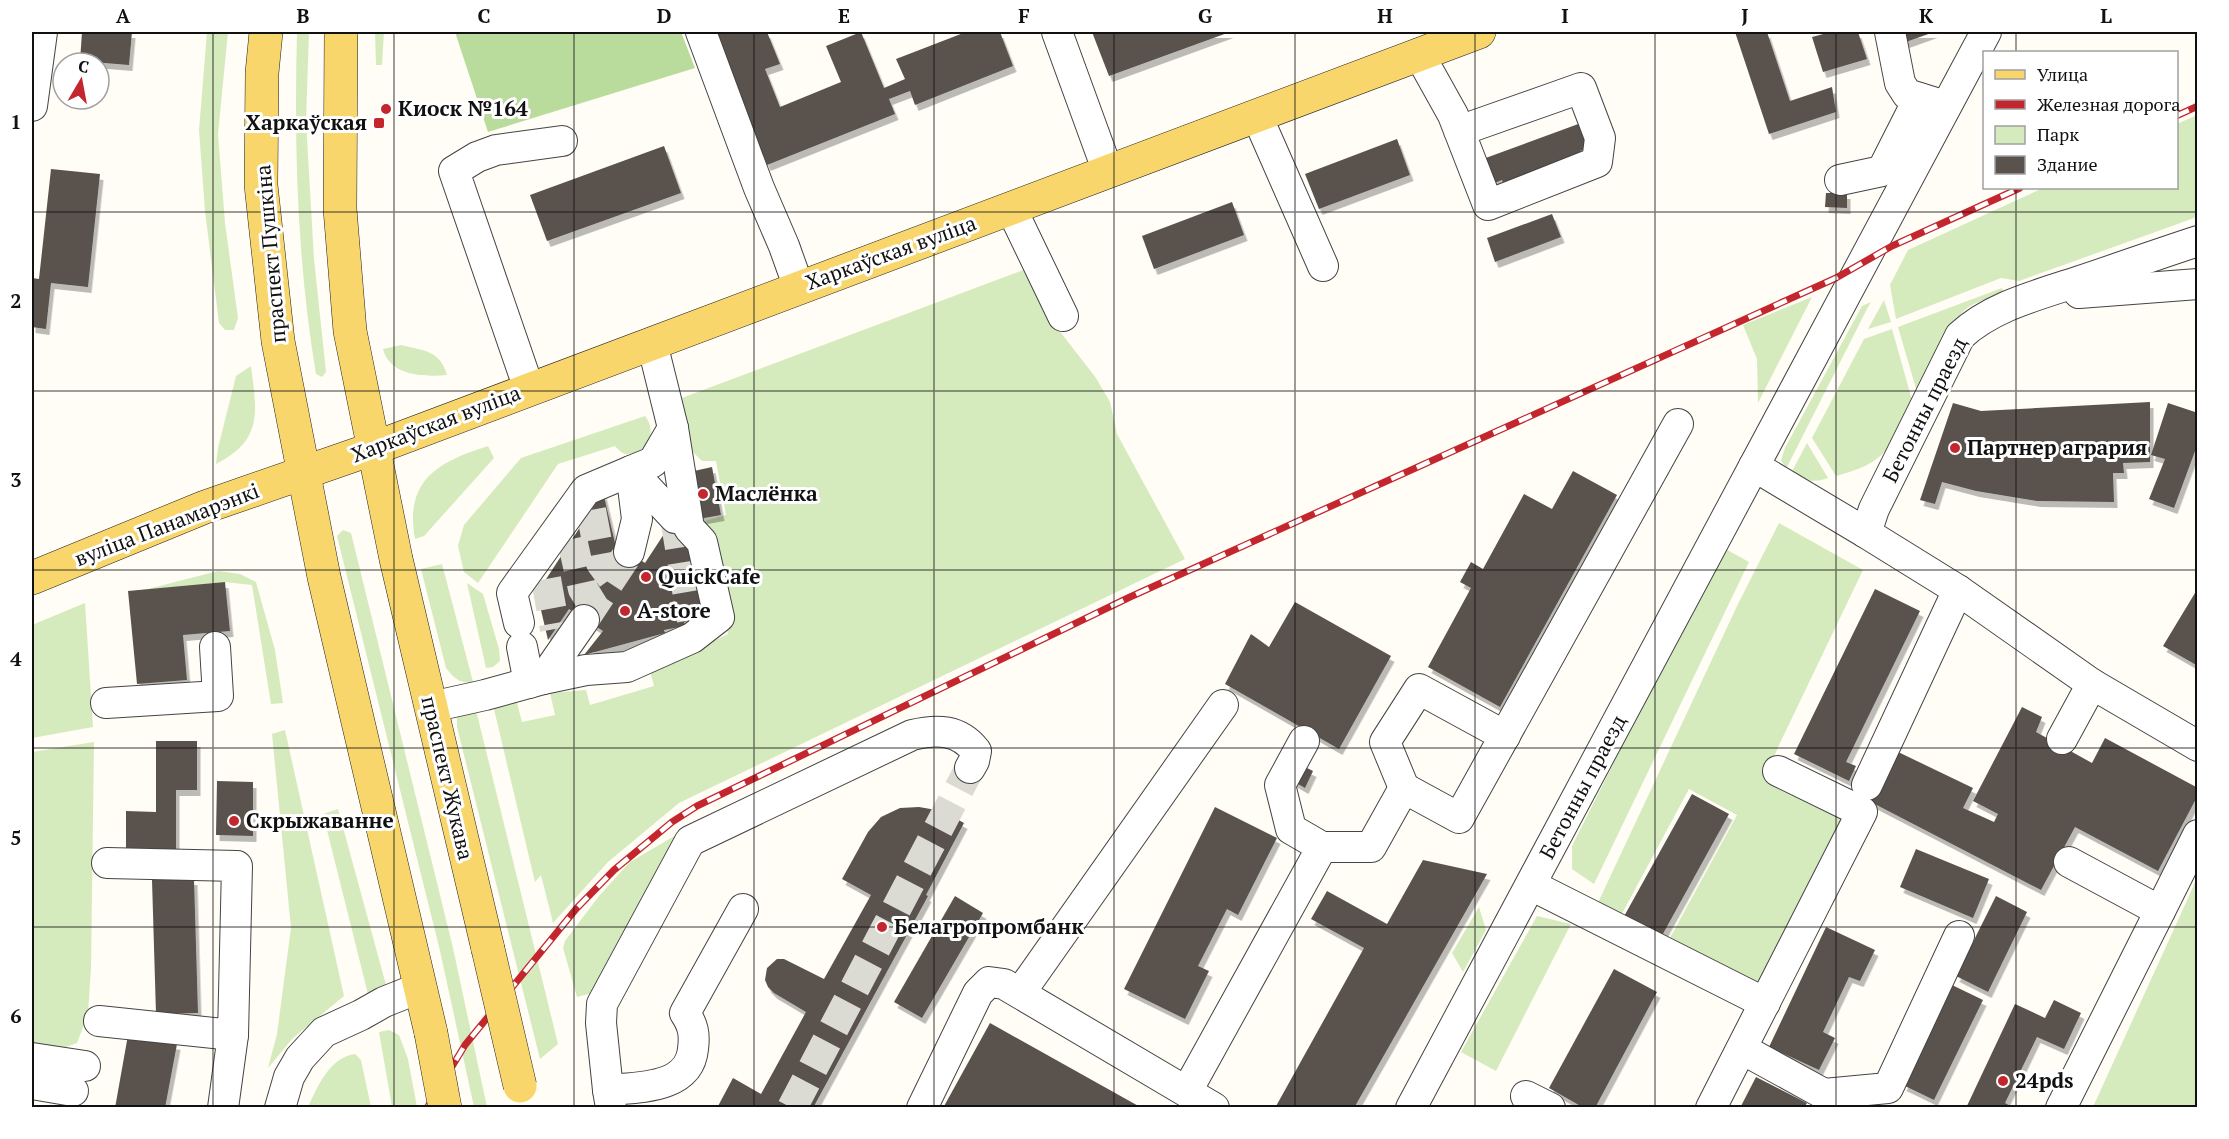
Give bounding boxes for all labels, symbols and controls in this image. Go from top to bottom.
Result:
text: A [116,2,131,29]
text: B [297,2,310,29]
text: C [477,2,491,29]
text: D [657,2,671,29]
text: E [838,2,850,29]
text: F [1018,2,1030,29]
text: G [1198,2,1212,29]
text: H [1377,2,1393,29]
text: I [1561,2,1569,29]
text: J [1741,2,1749,29]
text: K [1919,2,1934,29]
text: L [2100,2,2112,29]
north arrow [51,51,111,111]
legend [1983,51,2178,189]
text: С [77,54,91,78]
text: Улица [2037,62,2088,86]
text: Железная дорога [2037,92,2180,116]
place label: Киоск №164 [398,94,528,122]
marker: Киоск №164 [379,102,393,116]
text: 1 [10,108,22,135]
place label: Харкаўская [246,108,367,136]
marker: Харкаўская [372,116,386,130]
text: Парк [2037,122,2079,146]
text: Здание [2037,152,2097,176]
street label: праспект Пушкіна [248,163,292,344]
street label: Харкаўская вуліца [802,208,980,296]
text: 2 [10,287,22,314]
street label: Бетонны праезд [1875,332,1973,487]
street label: Харкаўская вуліца [347,378,525,468]
place label: Партнер агрария [1967,433,2147,461]
marker: Партнер агрария [1948,441,1962,455]
text: 3 [10,466,22,493]
street label: вуліца Панамарэнкі [70,476,263,572]
place label: Маслёнка [715,479,818,507]
marker: Маслёнка [696,487,710,501]
place label: QuickCafe [658,562,760,590]
marker: QuickCafe [639,570,653,584]
place label: А-store [637,596,711,624]
marker: А-store [618,604,632,618]
text: 4 [10,645,22,672]
street label: праспект Жукава [415,693,481,863]
street label: Бетонны праезд [1532,710,1632,864]
place label: Скрыжаванне [246,806,394,834]
marker: Скрыжаванне [227,814,241,828]
text: 5 [10,824,22,851]
place label: Белагропромбанк [894,912,1084,940]
marker: Белагропромбанк [875,920,889,934]
text: 6 [10,1002,22,1029]
place label: 24pds [2015,1066,2074,1094]
marker: 24pds [1996,1074,2010,1088]

